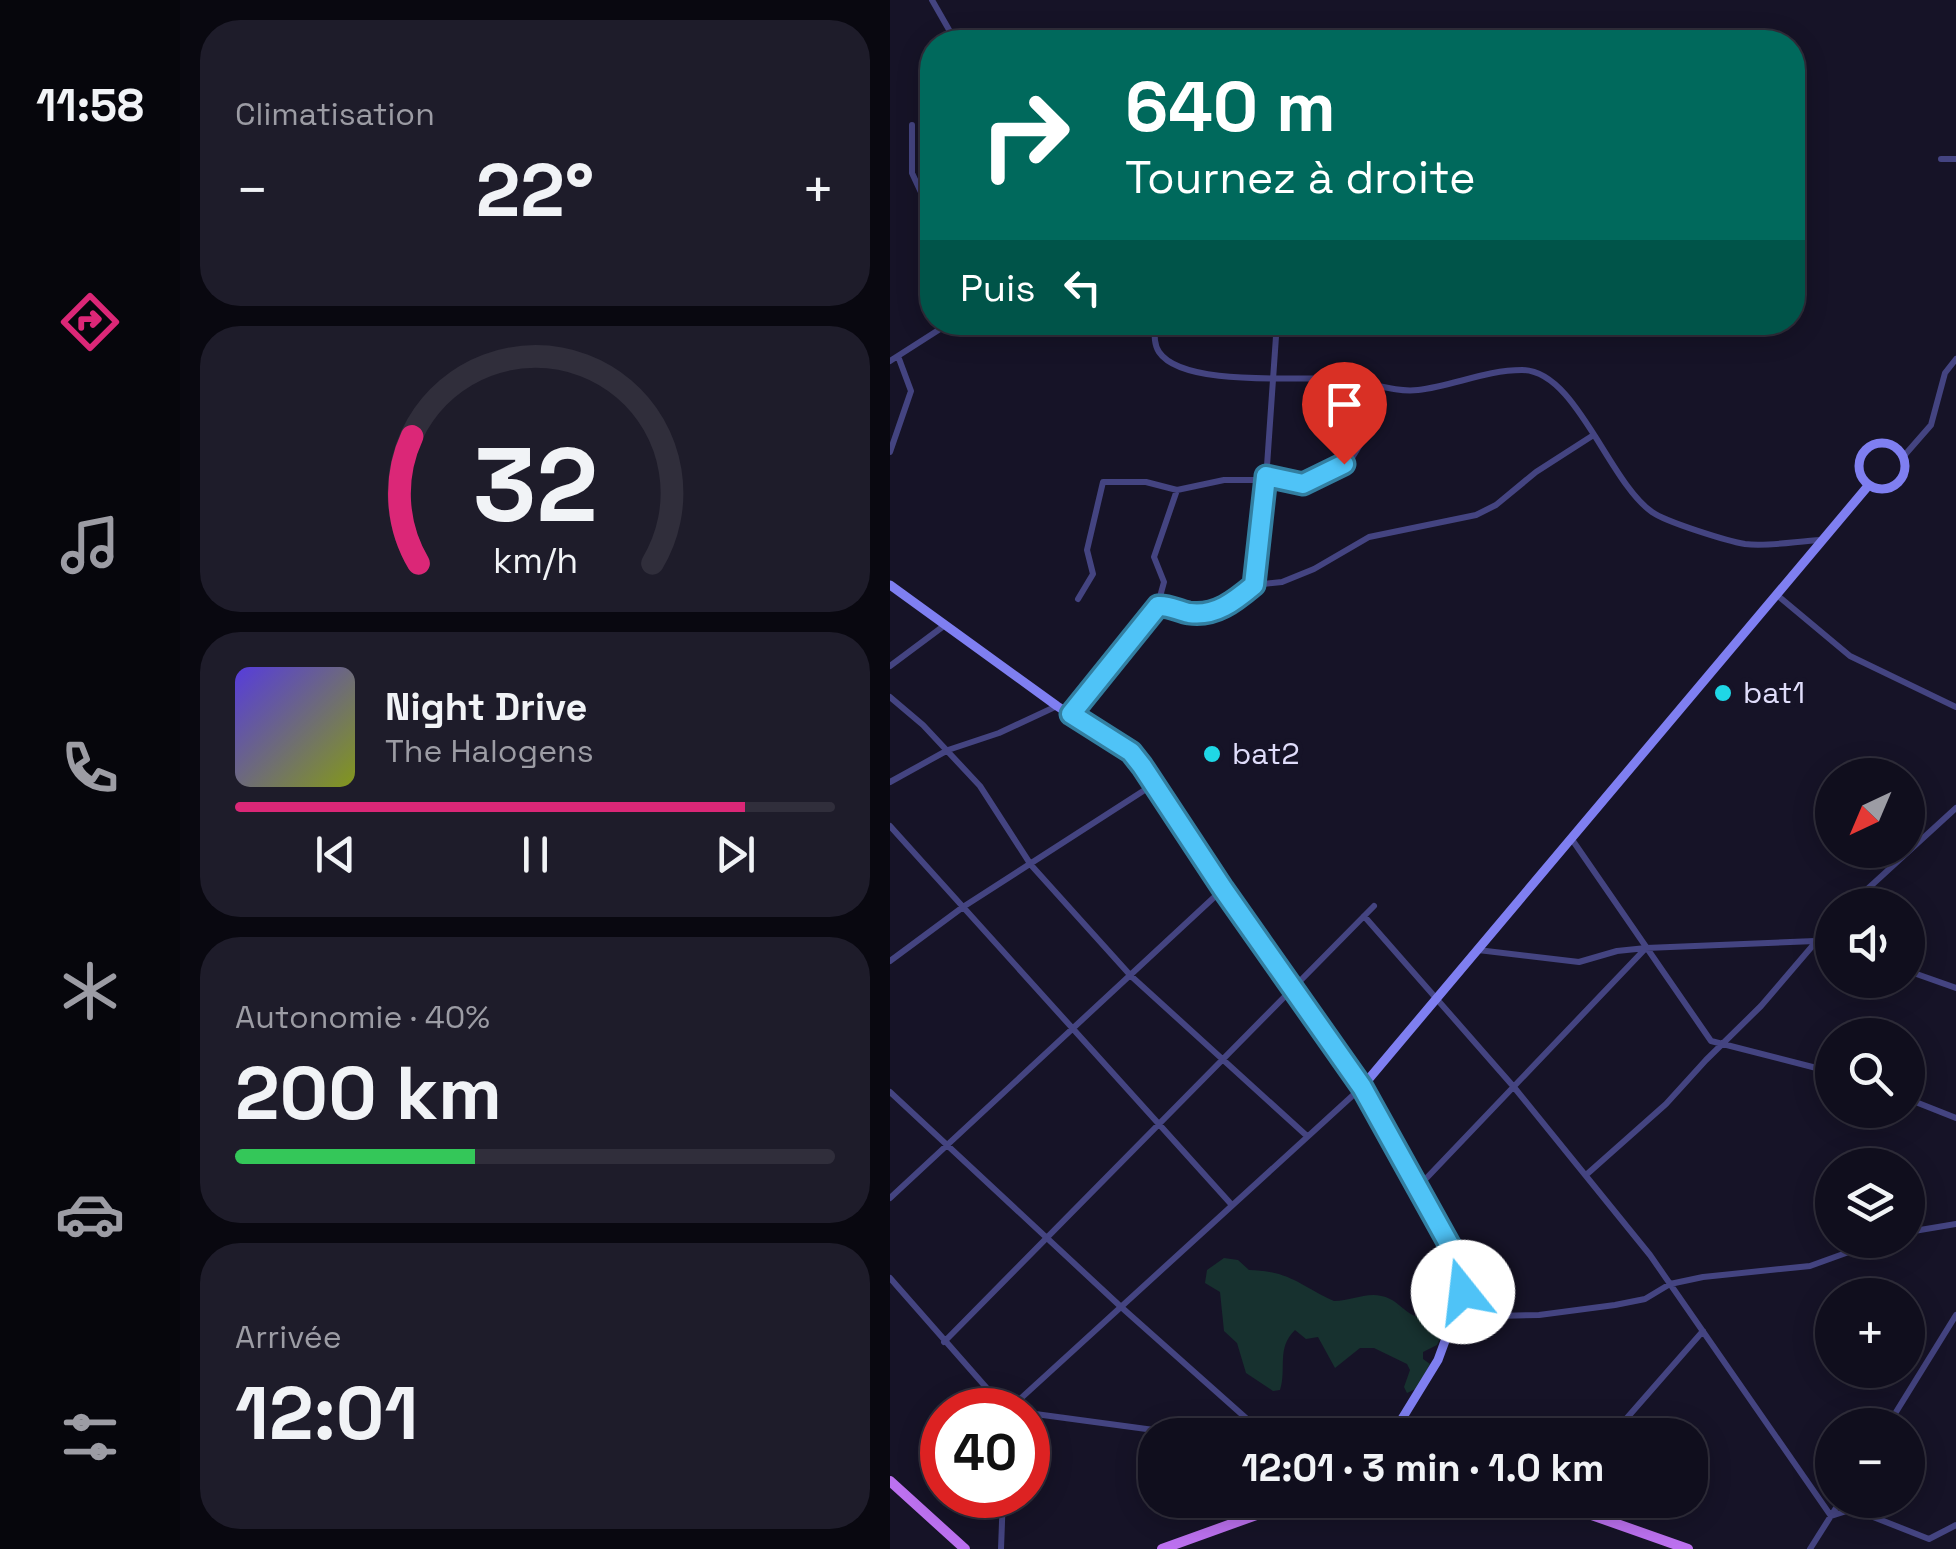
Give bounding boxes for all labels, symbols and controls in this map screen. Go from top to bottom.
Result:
text: 640 m [1125,62,1336,151]
icon: right [960,70,1090,200]
text: 11:58 [36,77,144,134]
text: Climatisation [235,94,435,134]
text: 22° [476,142,594,238]
text: Tournez à droite [1125,149,1476,206]
text: − [235,155,269,225]
text: + [801,155,835,225]
icon: left [1055,260,1110,315]
text: Puis [960,264,1035,312]
icon: directions [55,287,125,357]
pin [1302,362,1387,465]
icon: arrive [1317,377,1372,432]
text: 32 [472,419,598,551]
icon: music [55,510,125,580]
text: km/h [492,538,578,583]
place label: bat1 [1743,673,1805,712]
marker: bat1 [1712,682,1734,704]
text: Night Drive [385,683,587,731]
text: The Halogens [385,731,594,771]
icon: phone [55,733,125,803]
place label: bat2 [1232,734,1300,773]
marker: bat2 [1201,743,1223,765]
north arrow [1815,758,1925,868]
map controls [1815,758,1925,1518]
icon: previous [308,827,363,882]
icon: pause [508,827,563,882]
icon: next [708,827,763,882]
button: sound [1815,888,1925,998]
icon: climate [55,956,125,1026]
text: Autonomie · 40% [235,997,490,1037]
button: search [1815,1018,1925,1128]
text: 200 km [235,1045,502,1141]
button: layers [1815,1148,1925,1258]
icon: car [55,1179,125,1249]
position arrow [1411,1240,1515,1344]
button: + [1815,1278,1925,1388]
text: Arrivée [235,1317,342,1357]
text: 12:01 [235,1365,418,1461]
speed limit sign: 40 [920,1388,1050,1518]
icon: filters [55,1402,125,1472]
button: − [1815,1408,1925,1518]
text: 12:01 · 3 min · 1.0 km [1242,1444,1604,1492]

